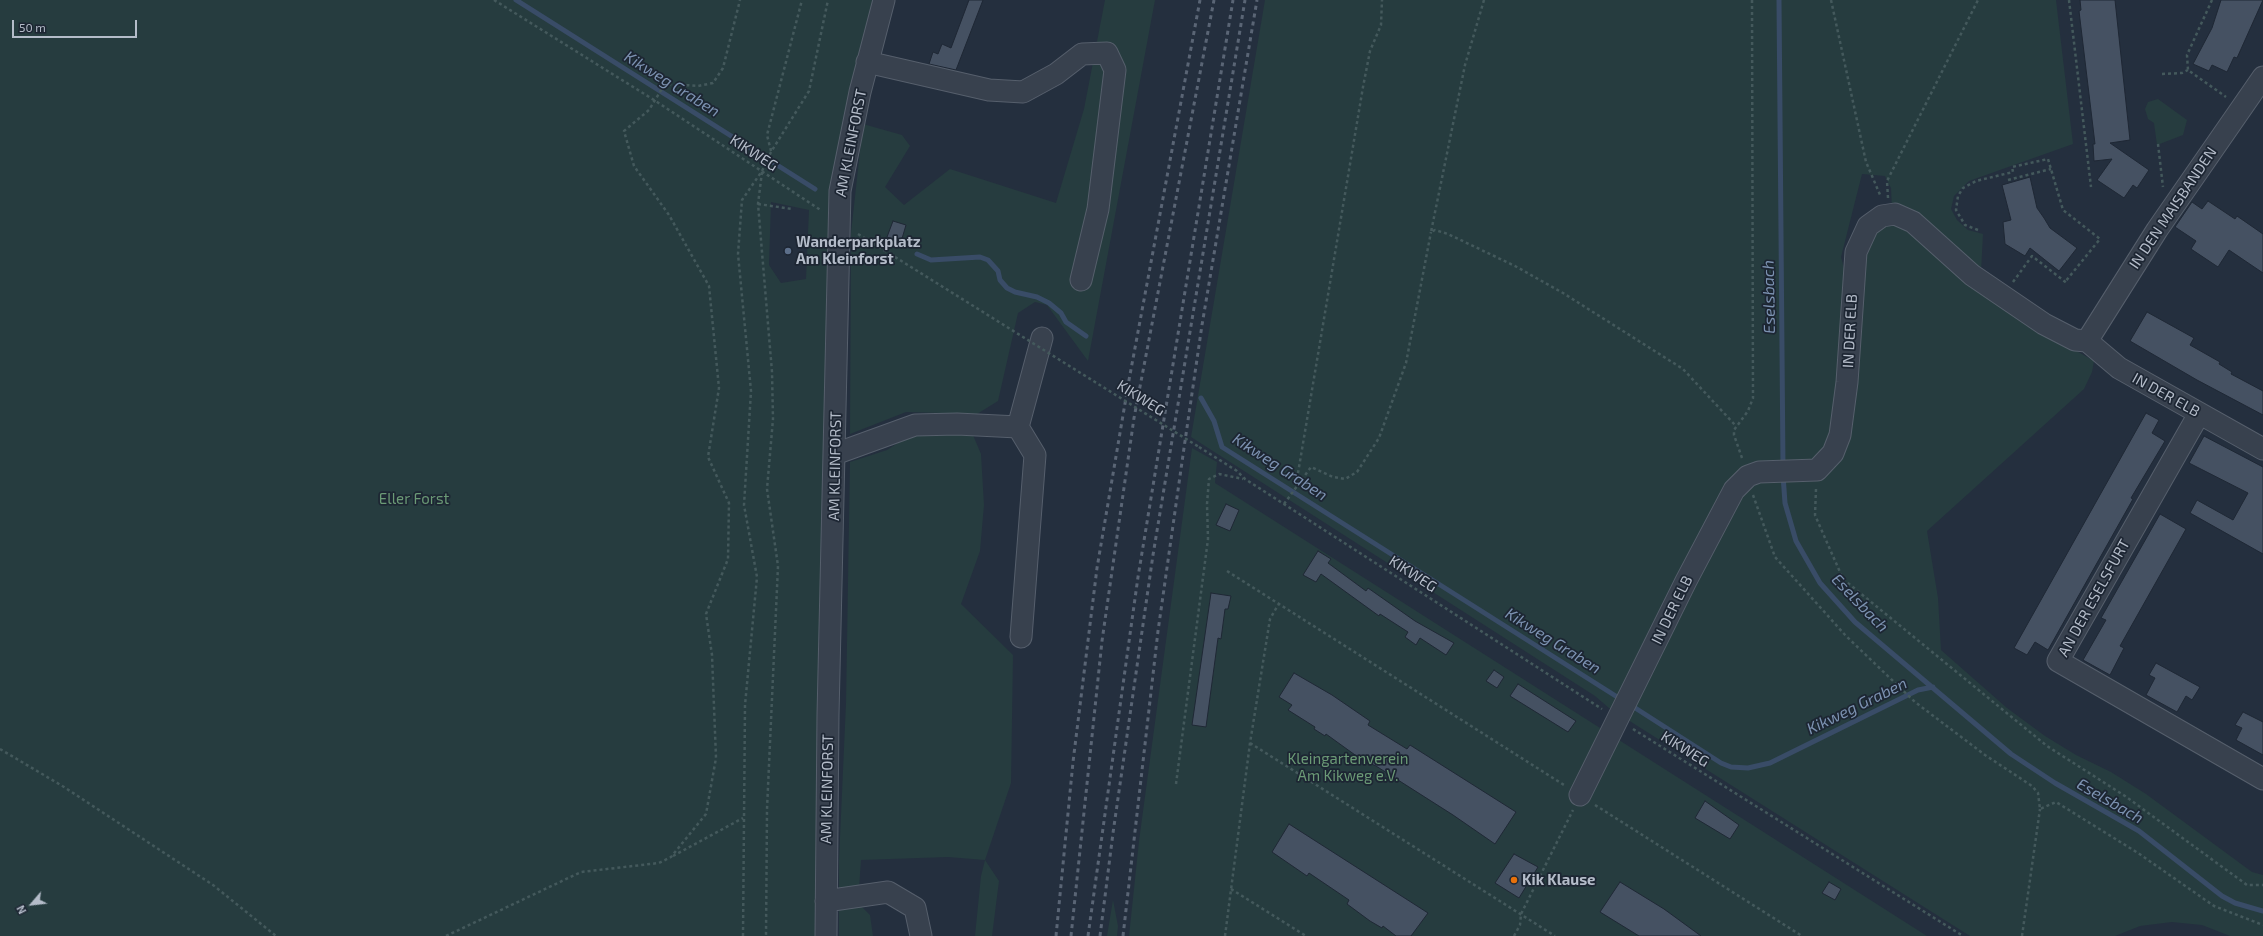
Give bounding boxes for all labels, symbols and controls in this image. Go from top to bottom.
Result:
scale bar [14,12,139,38]
text: 50 m [19,20,46,34]
water label: Kikweg Graben [621,47,723,121]
street label: AM KLEINFORST [832,87,870,199]
street label: KIKWEG [727,131,781,175]
street label: IN DEN MAISBANDEN [2126,144,2220,272]
place label: Wanderparkplatz Am Kleinforst [796,233,921,268]
marker: Wanderparkplatz Am Kleinforst [783,246,793,256]
water label: Eselsbach [1759,260,1779,334]
street label: IN DER ELB [1839,293,1861,369]
street label: IN DER ELB [2129,369,2203,421]
street label: KIKWEG [1113,376,1169,420]
street label: AM KLEINFORST [825,411,845,521]
water label: Kikweg Graben [1229,429,1331,505]
park label: Eller Forst [379,490,449,508]
street label: AN DER ESELSFURT [2054,536,2134,660]
street label: KIKWEG [1386,552,1440,596]
water label: Eselsbach [1827,570,1893,636]
street label: IN DER ELB [1648,573,1696,647]
water label: Kikweg Graben [1502,604,1604,678]
water label: Kikweg Graben [1804,673,1910,739]
street label: KIKWEG [1657,727,1713,771]
street label: AM KLEINFORST [817,734,837,844]
park label: Kleingartenverein Am Kikweg e.V. [1287,750,1409,785]
water label: Eselsbach [2073,774,2147,828]
place label: Kik Klause [1522,871,1596,889]
marker: Kik Klause [1509,875,1519,885]
north arrow [12,884,52,924]
text: N [13,903,29,916]

